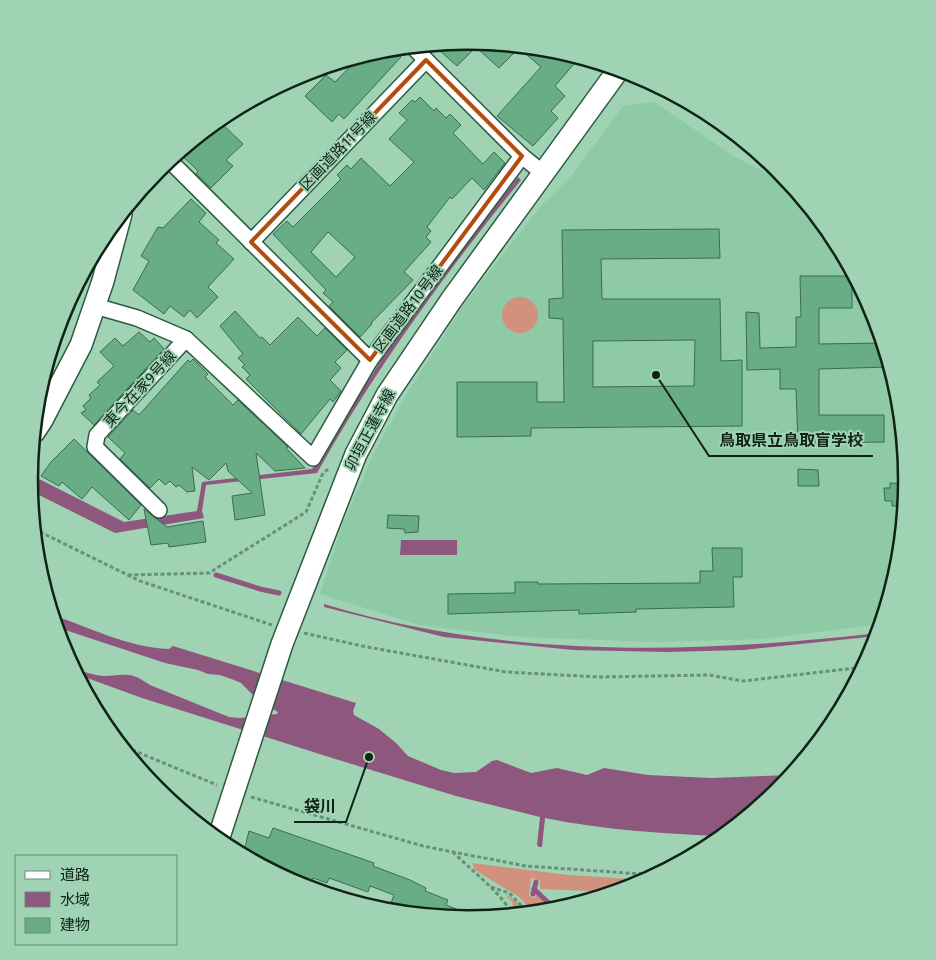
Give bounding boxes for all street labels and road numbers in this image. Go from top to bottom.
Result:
street label: 区画道路11号線 [296,108,380,194]
street label: 区画道路10号線 [369,262,447,356]
street label: 東今在家9号線 [100,347,180,431]
street label: 卯垣正蓮寺線 [341,386,399,474]

